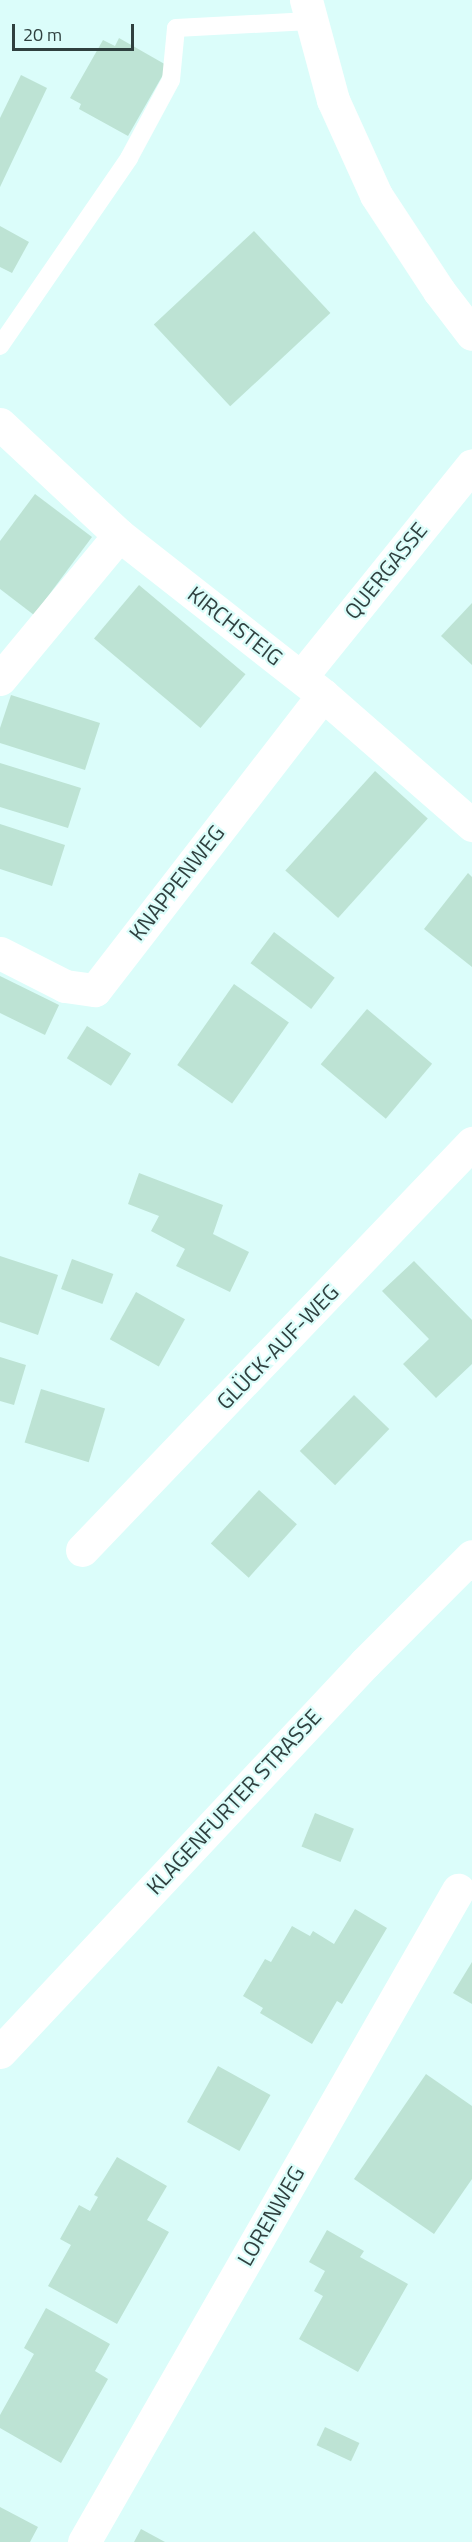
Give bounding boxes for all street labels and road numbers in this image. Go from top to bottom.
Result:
street label: QUERGASSE [339,517,433,625]
street label: KIRCHSTEIG [182,581,288,671]
street label: KNAPPENWEG [124,820,230,946]
street label: GLÜCK-AUF-WEG [212,1279,344,1415]
street label: KLAGENFURTER STRASSE [141,1704,327,1900]
street label: LORENWEG [232,2162,310,2270]

